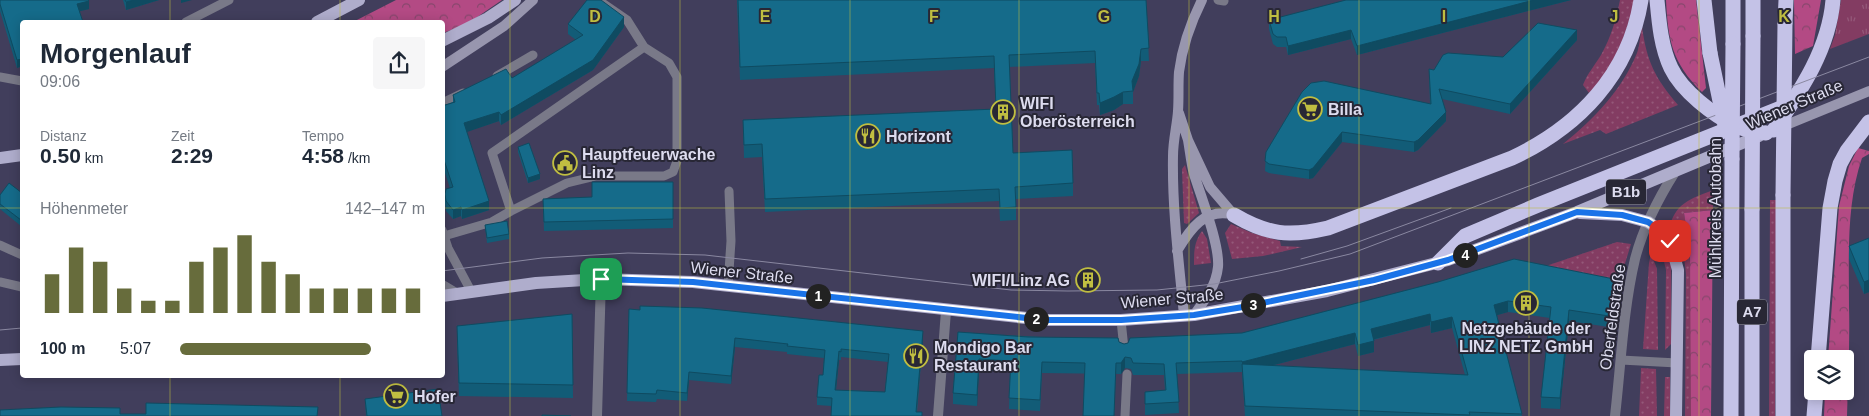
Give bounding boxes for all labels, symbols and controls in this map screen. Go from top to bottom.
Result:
text: D [589,8,601,25]
text: E [760,8,771,25]
text: F [929,8,939,25]
text: G [1098,8,1110,25]
text: H [1268,8,1280,25]
text: I [1442,8,1446,25]
text: J [1610,8,1618,25]
text: K [1778,8,1790,25]
button: share [373,37,425,89]
text: Morgenlauf [40,38,191,69]
text: 09:06 [40,73,80,90]
street label: Wiener Straße [1743,76,1845,132]
place label: WIFI Oberösterreich [1020,95,1135,130]
supermarket icon: Billa [1297,96,1323,122]
building icon: WIFI Oberösterreich [990,99,1016,125]
place label: Billa [1328,101,1362,118]
restaurant icon: Horizont [855,123,881,149]
text: Distanz [40,128,87,144]
text: Zeit [171,128,194,144]
text: Tempo [302,128,344,144]
place label: Horizont [886,128,952,145]
street label: Mühlkreis Autobahn [1707,138,1724,278]
text: 0.50 [40,144,81,167]
text: 2:29 [171,144,213,167]
text: 4:58 [302,144,344,167]
place label: Hauptfeuerwache Linz [582,146,715,181]
text: km [81,150,103,166]
text: /km [344,150,370,166]
public building icon: Hauptfeuerwache Linz [552,150,578,176]
road number: B1b [1606,180,1646,204]
text: Höhenmeter [40,200,128,217]
text: 142–147 m [345,200,425,217]
pin [1649,220,1691,262]
icon: check [1656,227,1684,255]
pin: 4 [1452,242,1478,268]
text: 4 [1462,247,1469,263]
pin [580,258,622,300]
street label: Wiener Straße [690,259,794,286]
street label: Oberfeldstraße [1597,263,1628,371]
icon: arrive [587,265,615,293]
building icon: WIFI/Linz AG [1075,267,1101,293]
place label: WIFI/Linz AG [972,272,1070,289]
pin: 1 [806,284,830,308]
street label: Wiener Straße [1120,286,1224,311]
text: 1 [815,288,822,304]
building icon: Netzgebäude der LINZ NETZ GmbH [1513,290,1539,316]
pin: 3 [1240,292,1266,318]
text: 3 [1250,297,1257,313]
road number: A7 [1737,300,1767,324]
pin: 2 [1024,306,1048,332]
text: 2 [1033,311,1040,327]
place label: Netzgebäude der LINZ NETZ GmbH [1459,320,1593,355]
place label: Mondigo Bar Restaurant [934,339,1032,374]
text: 100 m [40,340,85,357]
text: 5:07 [120,340,151,357]
restaurant icon: Mondigo Bar Restaurant [903,343,929,369]
map controls [1804,350,1854,400]
button: layers [1804,350,1854,400]
supermarket icon: Hofer [383,383,409,409]
place label: Hofer [414,388,456,405]

